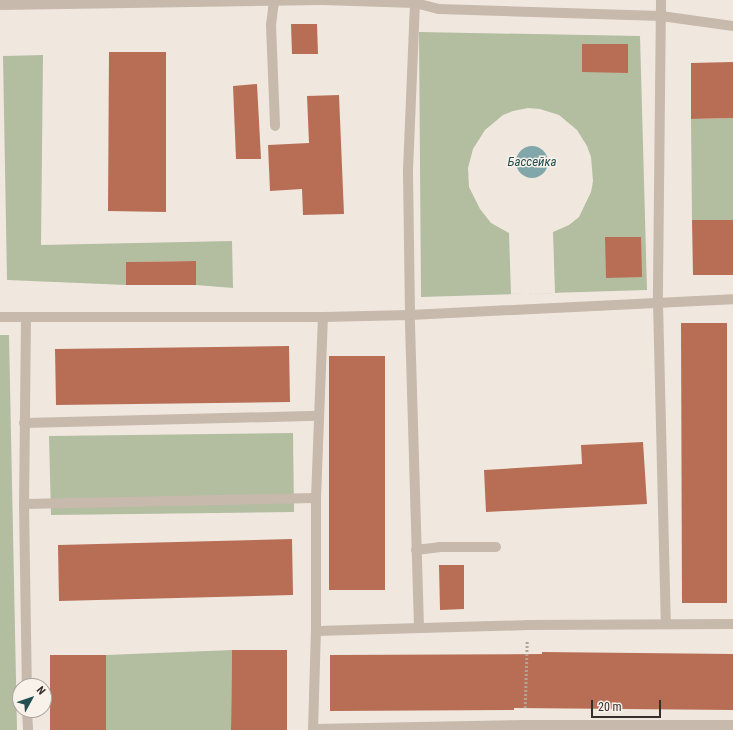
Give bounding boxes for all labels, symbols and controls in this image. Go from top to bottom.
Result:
water label: Бассейка [507,154,557,170]
north arrow [12,678,52,718]
text: N [34,684,48,697]
scale bar [593,692,663,718]
text: 20 m [598,700,622,714]

